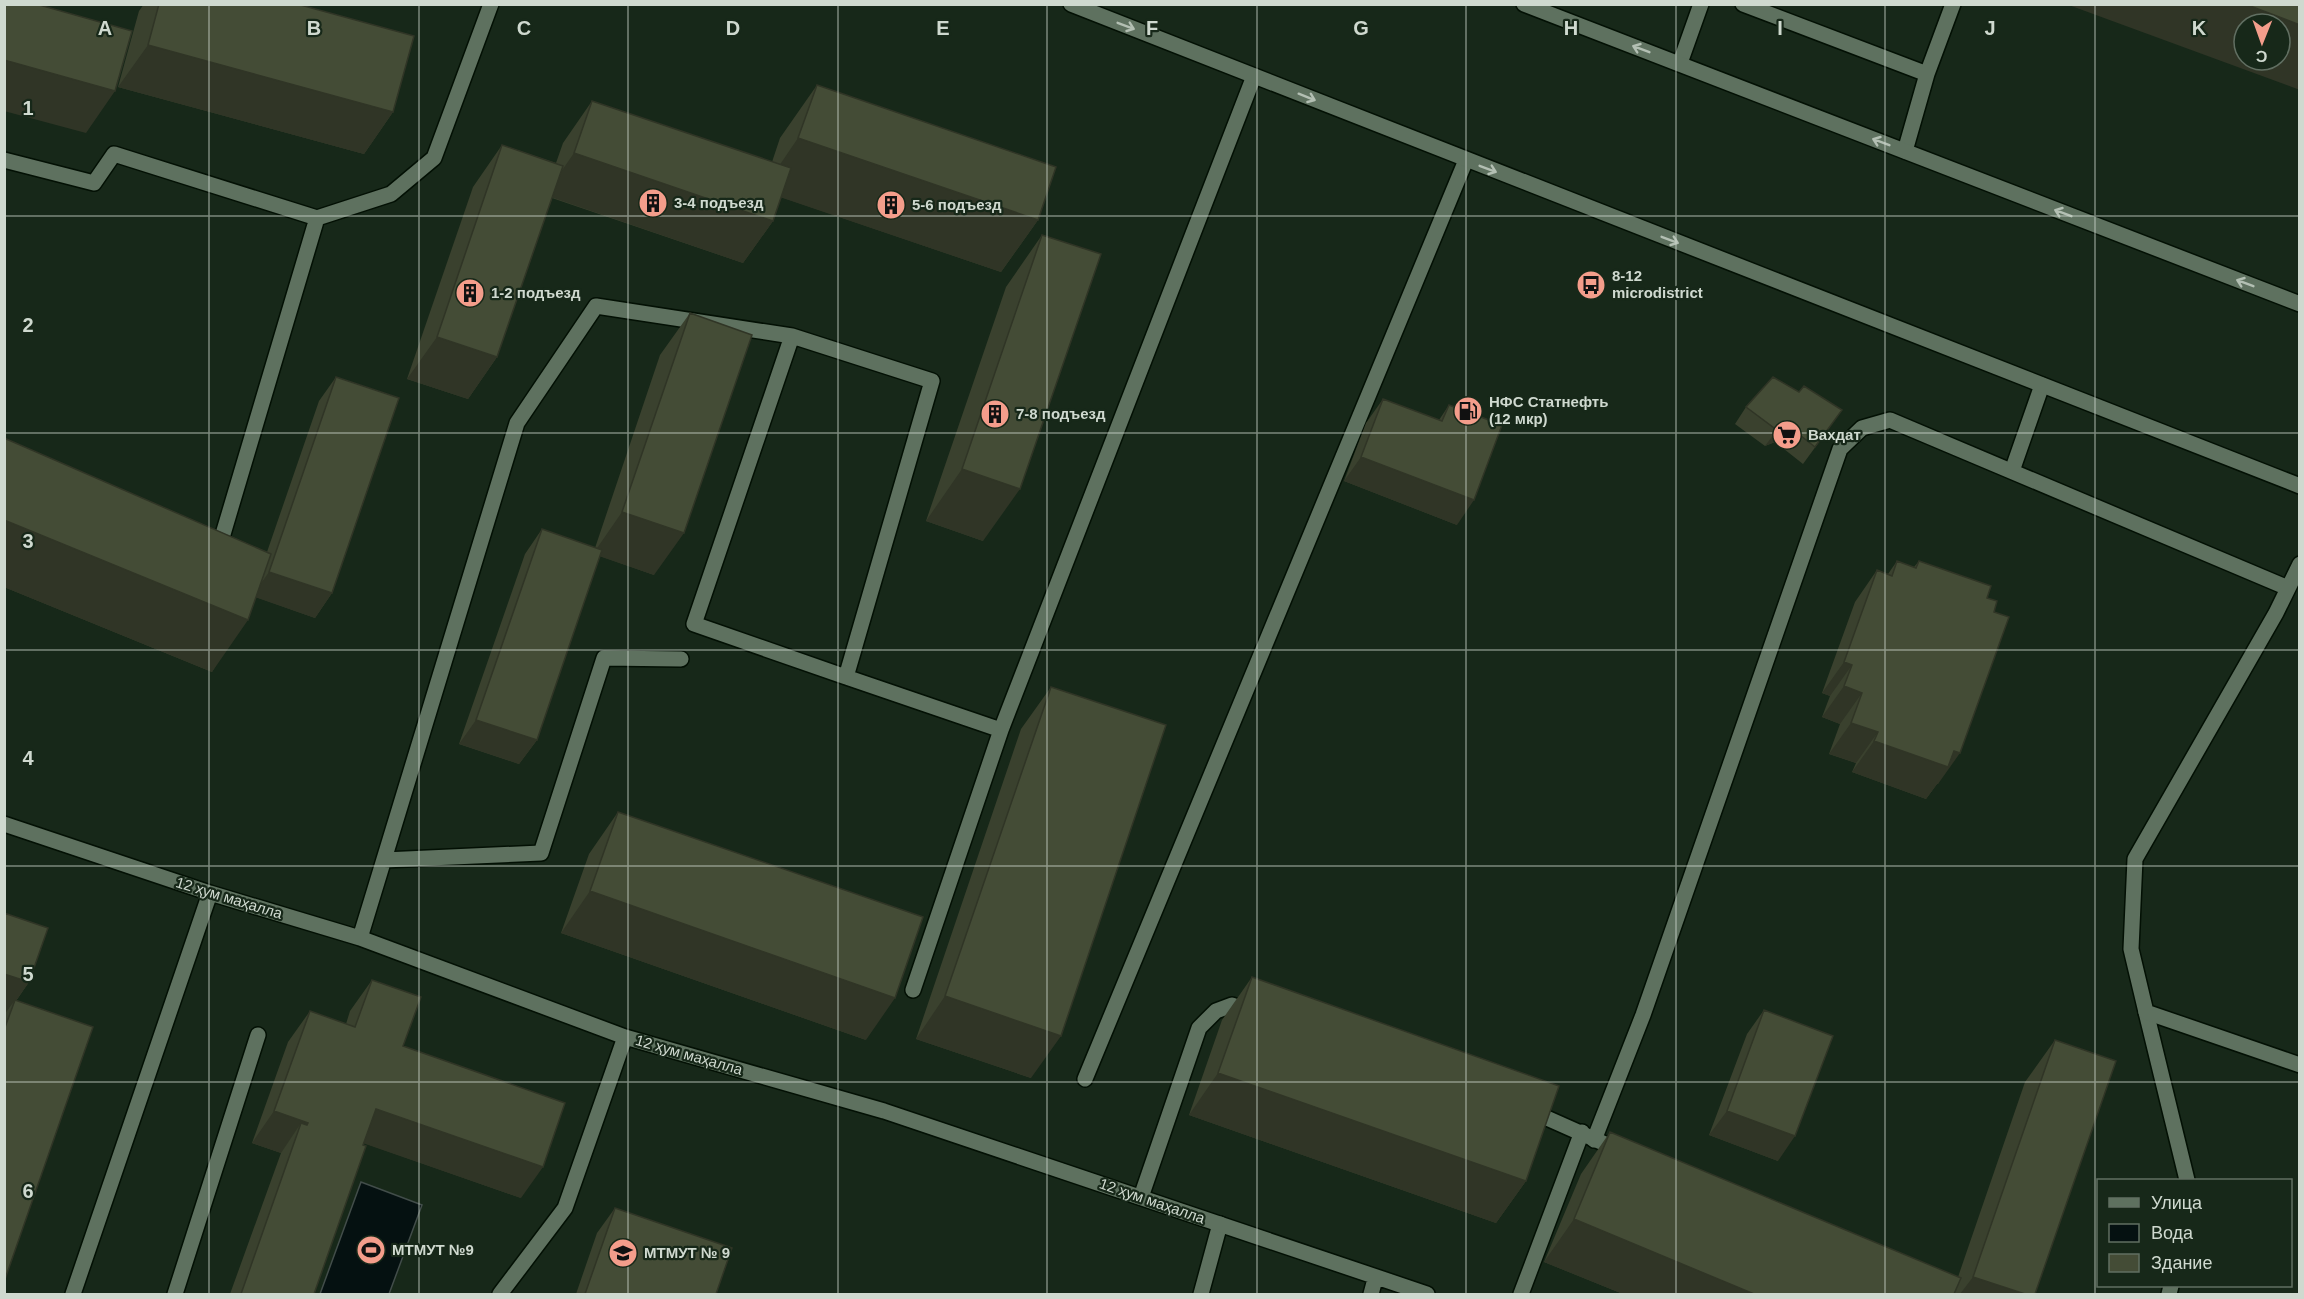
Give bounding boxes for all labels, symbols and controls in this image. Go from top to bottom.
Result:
north arrow [2232,12,2292,72]
text: A [98,17,112,39]
text: B [307,17,321,39]
text: C [517,17,531,39]
text: D [726,17,740,39]
text: E [936,17,950,39]
text: F [1146,17,1158,39]
text: G [1353,17,1369,39]
text: H [1564,17,1578,39]
text: I [1777,17,1783,39]
text: J [1984,17,1996,39]
text: K [2192,17,2207,39]
one-way arrow [1116,21,1135,32]
one-way arrow [1632,42,1651,53]
text: С [2255,48,2268,65]
one-way arrow [1298,92,1316,103]
text: 1 [22,97,34,119]
one-way arrow [1873,136,1891,147]
one-way arrow [1479,165,1497,176]
building icon: 3-4 подъезд [637,187,669,219]
building icon: 5-6 подъезд [875,189,907,221]
place label: 3-4 подъезд [674,194,764,211]
place label: 5-6 подъезд [912,196,1002,213]
one-way arrow [2054,207,2073,218]
one-way arrow [1660,235,1679,246]
place label: 8-12 microdistrict [1612,267,1703,301]
bus stop icon: 8-12 microdistrict [1575,269,1607,301]
building icon: 1-2 подъезд [454,277,486,309]
one-way arrow [2236,277,2255,288]
place label: 1-2 подъезд [491,284,581,301]
text: 2 [22,314,34,336]
place label: НФС Статнефть (12 мкр) [1489,393,1608,427]
fuel station icon: НФС Статнефть (12 мкр) [1452,395,1484,427]
building icon: 7-8 подъезд [979,398,1011,430]
place label: 7-8 подъезд [1016,405,1106,422]
supermarket icon: Вахдат [1771,419,1803,451]
place label: Вахдат [1808,426,1861,443]
text: 3 [22,530,34,552]
text: 4 [22,747,34,769]
street label: 12 ҳум маҳалла [174,873,285,922]
text: 5 [22,963,34,985]
street label: 12 ҳум маҳалла [634,1031,745,1078]
street label: 12 ҳум маҳалла [1097,1175,1208,1227]
legend [2097,1179,2292,1287]
text: 6 [22,1180,34,1202]
text: Улица [2151,1193,2203,1213]
text: Вода [2151,1223,2194,1243]
sports icon: МТМУТ №9 [355,1234,387,1266]
school or university icon: МТМУТ № 9 [607,1237,639,1269]
place label: МТМУТ №9 [392,1241,474,1258]
place label: МТМУТ № 9 [644,1244,730,1261]
text: Здание [2151,1253,2212,1273]

